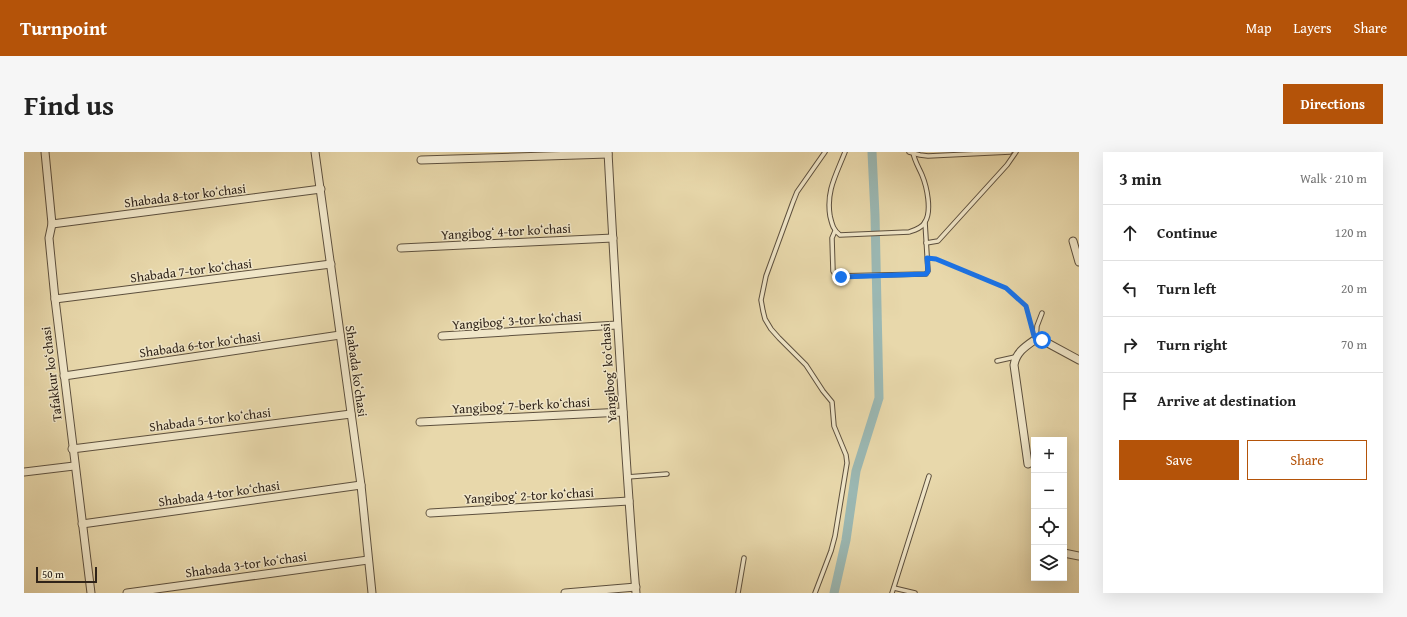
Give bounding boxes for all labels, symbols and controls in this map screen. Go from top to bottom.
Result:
text: Turnpoint [20,14,107,42]
text: Map [1246,18,1272,38]
text: Layers [1294,18,1332,38]
text: Share [1354,18,1387,38]
text: Find us [24,84,114,125]
button: Directions [1283,84,1383,124]
text: 3 min [1119,166,1161,191]
text: Walk · 210 m [1300,169,1367,188]
street label: Shabada 8-tor koʻchasi [123,179,247,212]
street label: Yangibogʻ 4-tor koʻchasi [441,219,572,244]
icon: ahead [1119,222,1141,244]
text: Continue [1157,222,1218,243]
text: 120 m [1335,223,1367,242]
street label: Shabada 7-tor koʻchasi [129,254,253,287]
route end [832,268,850,286]
icon: left [1119,278,1141,300]
text: Turn left [1157,278,1216,299]
text: 20 m [1341,279,1367,298]
street label: Yangibogʻ 3-tor koʻchasi [451,306,583,335]
street label: Yangibogʻ koʻchasi [596,322,621,423]
street label: Shabada koʻchasi [341,324,372,418]
street label: Tafakkur koʻchasi [36,325,67,422]
street label: Shabada 6-tor koʻchasi [138,327,262,362]
route start [1033,331,1051,349]
icon: right [1119,334,1141,356]
text: Turn right [1157,334,1228,355]
text: 70 m [1341,335,1367,354]
icon: arrive [1119,390,1141,412]
text: Arrive at destination [1157,390,1296,411]
street label: Yangibogʻ 7-berk koʻchasi [451,392,591,419]
street label: Shabada 5-tor koʻchasi [148,403,272,436]
map controls [1031,437,1067,581]
button: + [1031,437,1067,473]
button: Save [1119,440,1239,480]
button: Share [1247,440,1367,480]
button: − [1031,473,1067,509]
street label: Shabada 4-tor koʻchasi [157,476,281,511]
street label: Yangibogʻ 2-tor koʻchasi [464,483,595,508]
button: locate [1031,509,1067,545]
button: layers [1031,545,1067,581]
street label: Shabada 3-tor koʻchasi [184,547,308,582]
scale bar [36,565,97,584]
text: 50 m [42,566,64,582]

